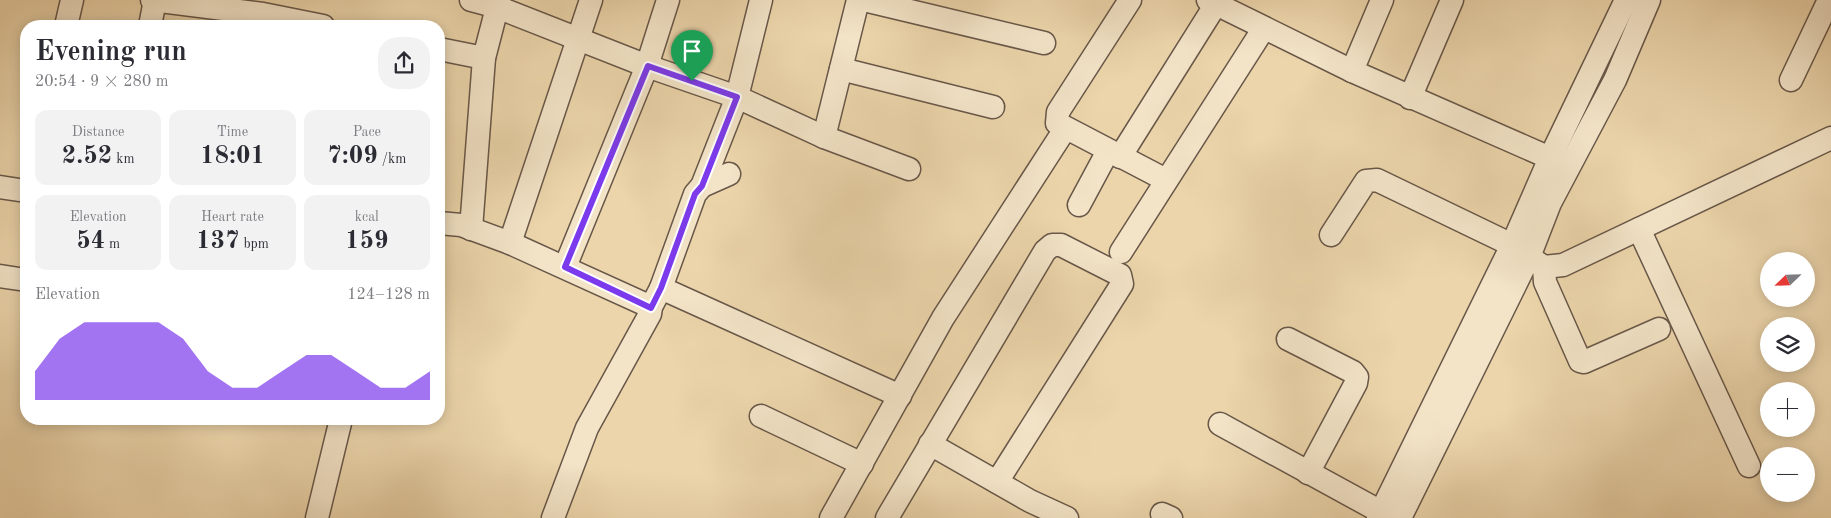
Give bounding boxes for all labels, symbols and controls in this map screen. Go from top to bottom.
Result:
pin [671,30,713,81]
button: share [378,37,430,89]
icon: arrive [678,37,706,65]
text: Evening run [35,39,187,67]
text: 20:54 · 9 × 280 m [35,74,168,90]
text: Distance [72,125,125,139]
text: Time [217,125,248,139]
text: Pace [353,125,381,139]
text: 2.52 [62,144,112,169]
text: 18:01 [200,144,265,169]
text: 7:09 [327,144,378,169]
text: km [112,152,135,166]
text: /km [378,152,406,166]
text: Elevation [70,210,127,224]
text: Heart rate [201,210,264,224]
text: kcal [355,210,379,224]
text: 54 [76,229,105,254]
text: 137 [196,229,240,254]
text: 159 [345,229,389,254]
text: m [105,237,120,251]
text: bpm [240,237,269,251]
north arrow [1760,252,1815,308]
map controls [1760,252,1815,502]
text: Elevation [35,287,100,303]
text: 124–128 m [347,287,430,303]
button: layers [1760,317,1815,372]
button: + [1760,382,1815,437]
button: − [1760,447,1815,502]

